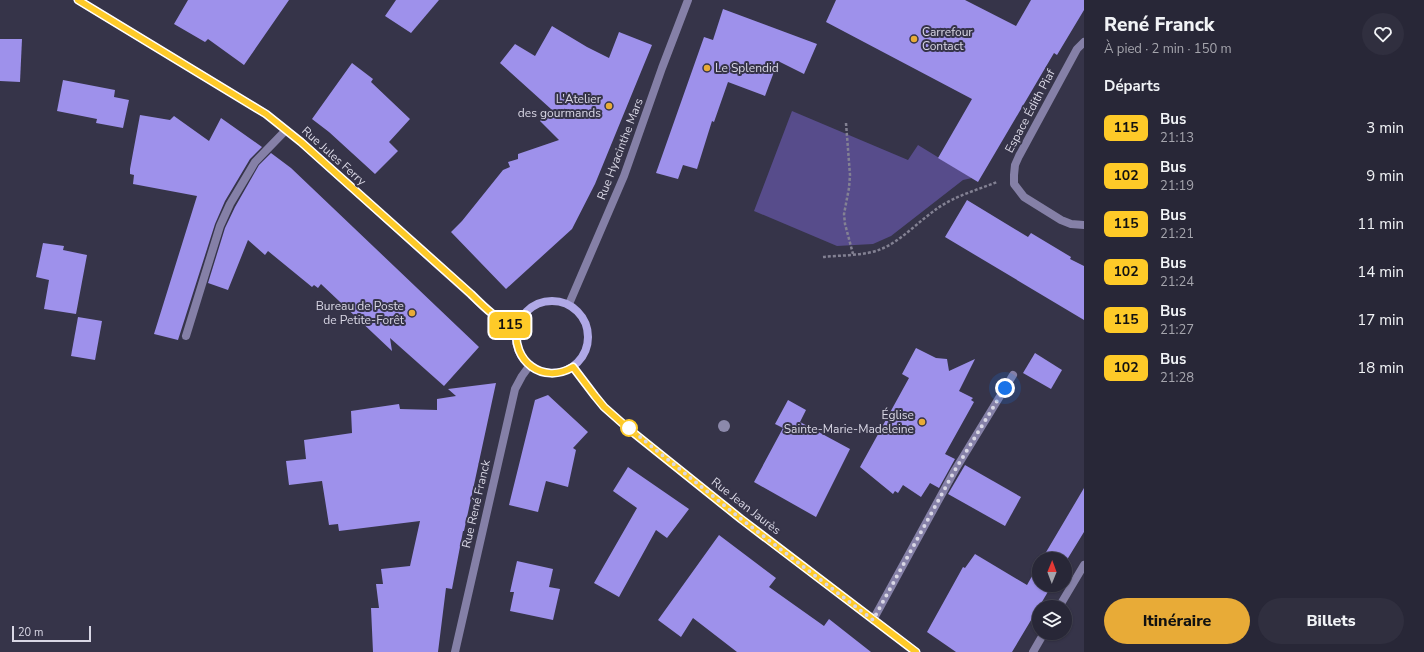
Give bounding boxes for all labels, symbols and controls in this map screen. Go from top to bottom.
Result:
text: René Franck [1104,12,1214,38]
button: heart [1362,13,1404,55]
place label: Carrefour Contact [922,24,973,54]
marker: Carrefour Contact [909,34,919,44]
text: À pied · 2 min · 150 m [1104,40,1232,58]
place label: Le Splendid [715,60,779,76]
marker: Le Splendid [702,63,712,73]
street label: Espace Édith Piaf [1001,66,1059,156]
text: Départs [1104,76,1160,96]
place label: L'Atelier des gourmands [518,91,602,121]
street label: Rue Hyacinthe Mars [593,95,647,202]
marker: L'Atelier des gourmands [604,101,614,111]
text: Bus [1160,109,1186,129]
text: 115 [1113,118,1139,137]
text: 3 min [1366,118,1404,138]
street label: Rue Jules Ferry [298,123,370,190]
text: 21:13 [1160,129,1194,147]
text: Bus [1160,157,1186,177]
text: 102 [1113,166,1139,185]
text: 9 min [1366,166,1404,186]
text: 21:19 [1160,177,1194,195]
text: Bus [1160,205,1186,225]
text: 115 [1113,214,1139,233]
text: 11 min [1357,214,1404,234]
text: 21:21 [1160,225,1194,243]
text: Bus [1160,253,1186,273]
text: 102 [1113,262,1139,281]
text: 14 min [1357,262,1404,282]
text: 21:24 [1160,273,1194,291]
place label: Bureau de Poste de Petite-Forêt [316,298,405,328]
text: Bus [1160,301,1186,321]
marker: Bureau de Poste de Petite-Forêt [407,308,417,318]
text: 115 [1113,310,1139,329]
text: 17 min [1357,310,1404,330]
line badge: 115 [487,312,533,338]
text: 115 [497,315,523,334]
text: 21:27 [1160,321,1194,339]
text: Bus [1160,349,1186,369]
text: 102 [1113,358,1139,377]
text: 18 min [1357,358,1404,378]
text: 21:28 [1160,369,1194,387]
your location [995,378,1015,398]
place label: Église Sainte-Marie-Madeleine [784,407,914,437]
marker: Église Sainte-Marie-Madeleine [917,417,927,427]
unlabelled marker [620,419,638,437]
street label: Rue René Franck [458,457,494,550]
street label: Rue Jean Jaurès [708,474,784,538]
north arrow [1032,552,1072,592]
map controls [1032,552,1072,640]
button: Itinéraire [1104,598,1250,644]
button: Billets [1258,598,1404,644]
button: layers [1032,600,1072,640]
scale bar [12,624,91,643]
text: 20 m [18,625,43,640]

